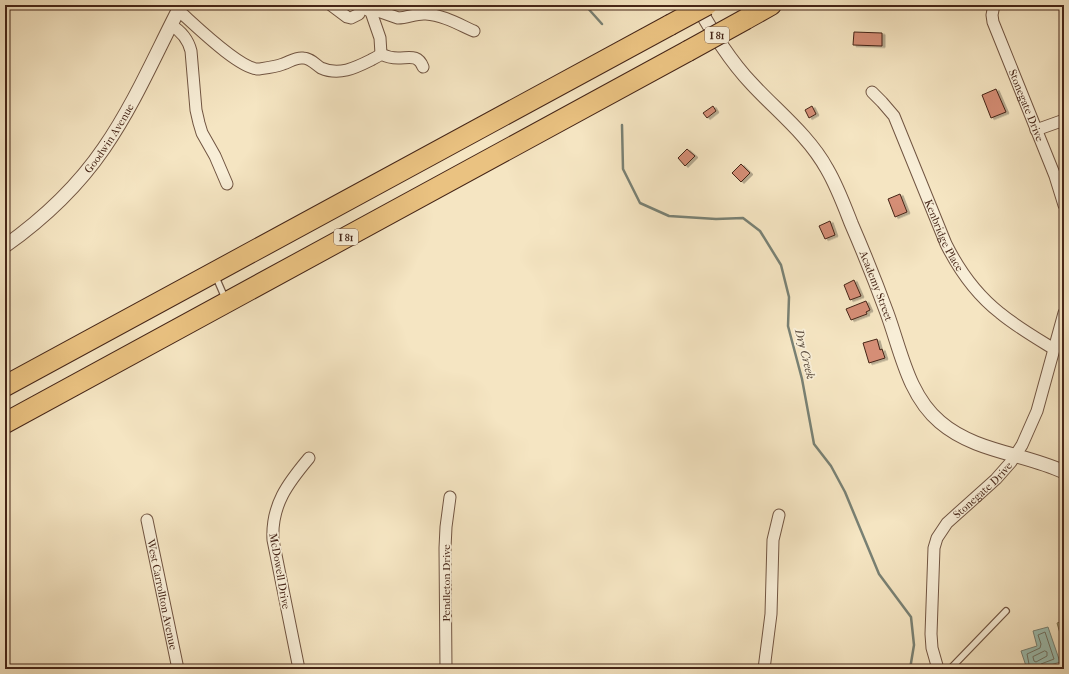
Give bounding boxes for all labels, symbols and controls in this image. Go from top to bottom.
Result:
road number: I 81 [705,27,729,43]
street label: Stonegate Drive [1006,67,1047,144]
street label: Goodwin Avenue [82,101,137,176]
street label: Kenbridge Place [922,198,966,274]
road number: I 81 [334,229,358,245]
street label: Academy Street [856,248,895,323]
water label: Dry Creek [792,326,818,381]
street label: Stonegate Drive [951,459,1016,521]
street label: McDowell Drive [266,532,293,611]
street label: West Carrollton Avenue [144,537,180,652]
street label: Pendleton Drive [440,544,453,622]

